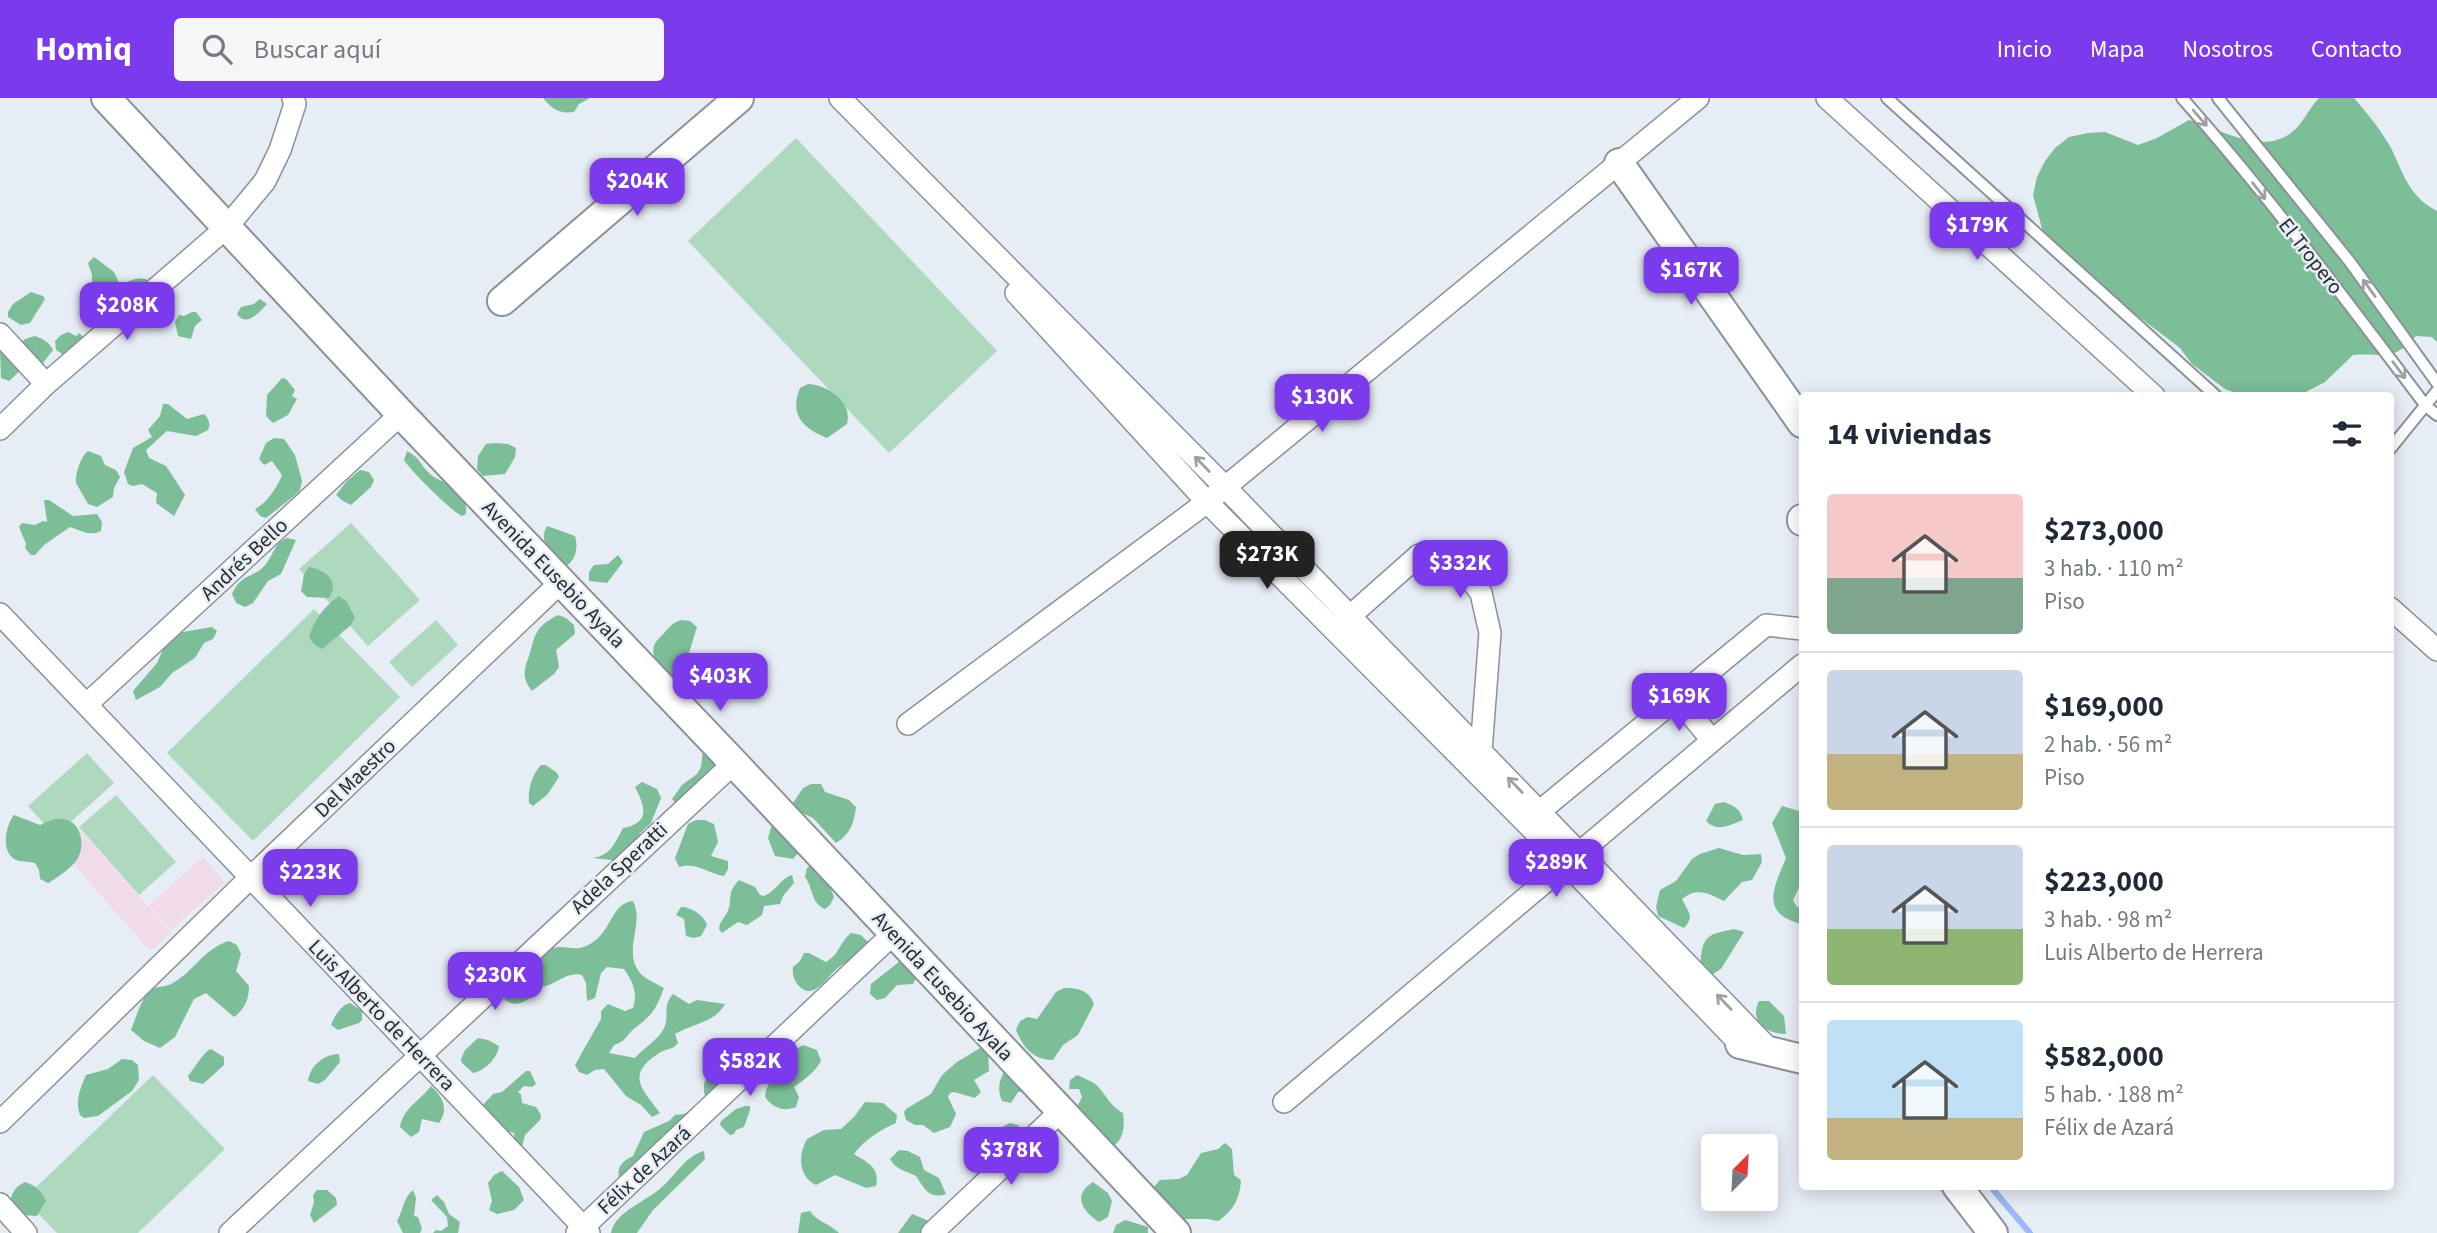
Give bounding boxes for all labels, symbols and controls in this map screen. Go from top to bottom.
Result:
search box [174,18,664,81]
text: Homiq [35,26,132,73]
icon: search [198,30,236,68]
text: Buscar aquí [254,31,381,68]
text: Inicio [1997,32,2052,67]
text: Mapa [2090,32,2145,67]
text: Nosotros [2183,32,2273,67]
text: Contacto [2311,32,2402,67]
one-way arrow [2192,109,2208,127]
pin: $204K [588,158,686,218]
text: $204K [606,164,668,197]
one-way arrow [2252,181,2267,199]
pin: $179K [1928,202,2026,262]
text: $179K [1946,208,2008,241]
street label: El Tropero [2272,211,2350,301]
pin: $167K [1642,248,1740,307]
text: $167K [1660,253,1722,286]
one-way arrow [2362,279,2376,298]
pin: $208K [78,282,176,342]
text: $208K [96,288,158,321]
one-way arrow [2392,361,2407,379]
pin: $130K [1273,374,1371,434]
text: $130K [1291,380,1353,413]
text: 14 viviendas [1827,413,1992,456]
icon: filters [2328,415,2366,453]
one-way arrow [1194,456,1211,473]
street label: Avenida Eusebio Ayala [475,493,633,655]
text: $273,000 [2044,509,2164,552]
street label: Andrés Bello [194,511,294,607]
icon: home [1883,522,1967,606]
pin: $273K [1218,532,1316,591]
text: $273K [1236,537,1298,570]
pin: $332K [1411,540,1509,600]
text: $332K [1429,546,1491,579]
text: 3 hab. · 110 m² [2044,552,2184,585]
text: Piso [2044,585,2085,618]
pin: $403K [671,654,769,713]
text: $403K [689,659,751,692]
pin: $169K [1630,674,1728,733]
text: $169K [1648,679,1710,712]
text: $169,000 [2044,685,2164,728]
icon: home [1883,698,1967,782]
text: 2 hab. · 56 m² [2044,728,2172,761]
street label: Del Maestro [308,731,402,825]
text: Piso [2044,761,2085,794]
one-way arrow [1506,777,1523,794]
street label: Adela Speratti [564,815,674,921]
pin: $289K [1507,840,1605,899]
text: $289K [1525,845,1587,878]
pin: $223K [261,850,359,909]
text: $223K [279,855,341,888]
text: $223,000 [2044,860,2164,903]
icon: home [1883,873,1967,957]
text: 3 hab. · 98 m² [2044,903,2172,936]
street label: Avenida Eusebio Ayala [865,904,1021,1068]
street label: Luis Alberto de Herrera [302,932,462,1098]
text: Luis Alberto de Herrera [2044,936,2264,969]
pin: $230K [446,953,544,1012]
text: $230K [464,958,526,991]
one-way arrow [1715,993,1732,1010]
text: $582,000 [2044,1035,2164,1078]
pin: $582K [701,1038,799,1098]
text: $582K [719,1044,781,1077]
icon: home [1883,1048,1967,1132]
text: 5 hab. · 188 m² [2044,1078,2184,1111]
text: Félix de Azará [2044,1111,2174,1144]
street label: Félix de Azará [590,1119,698,1221]
pin: $378K [962,1128,1060,1187]
text: $378K [980,1133,1042,1166]
north arrow [1701,1134,1778,1211]
map controls [1701,1134,1778,1211]

